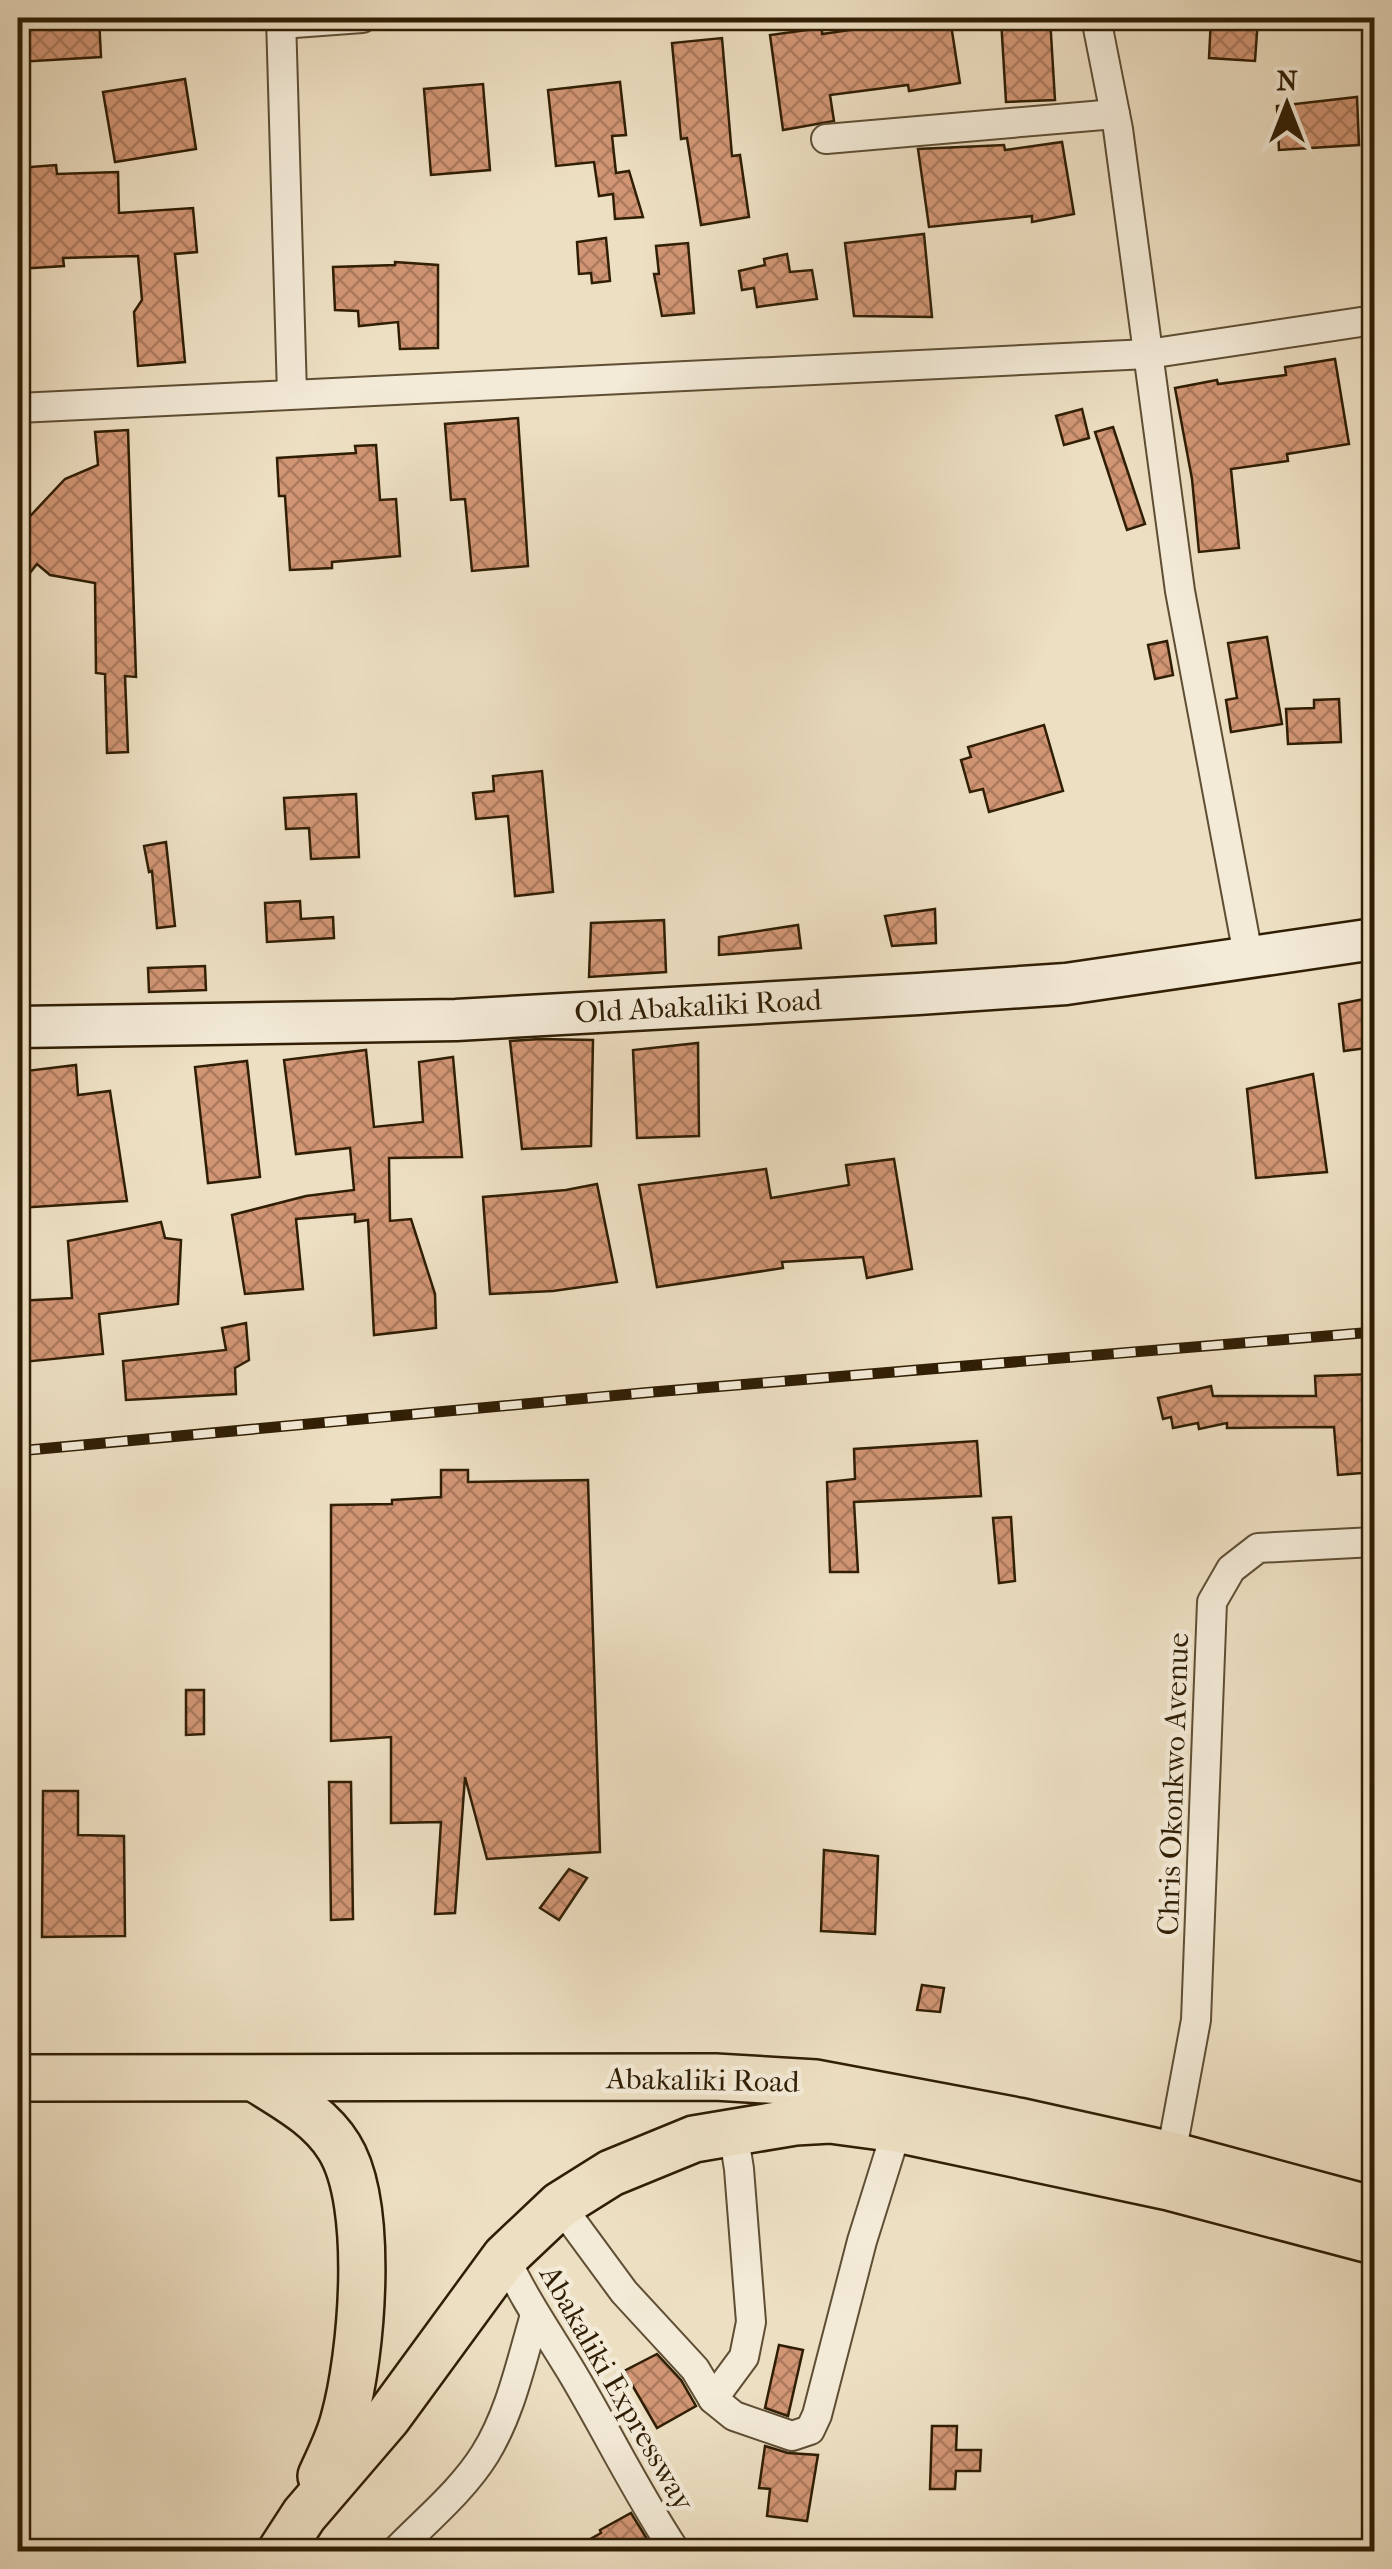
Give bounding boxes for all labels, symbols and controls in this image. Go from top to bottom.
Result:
north arrow [1237,55,1337,155]
text: N [1276,64,1298,97]
street label: Old Abakaliki Road [573,983,823,1030]
street label: Chris Okonkwo Avenue [1151,1632,1196,1936]
street label: Abakaliki Road [605,2061,800,2100]
street label: Abakaliki Expressway [532,2259,702,2518]

